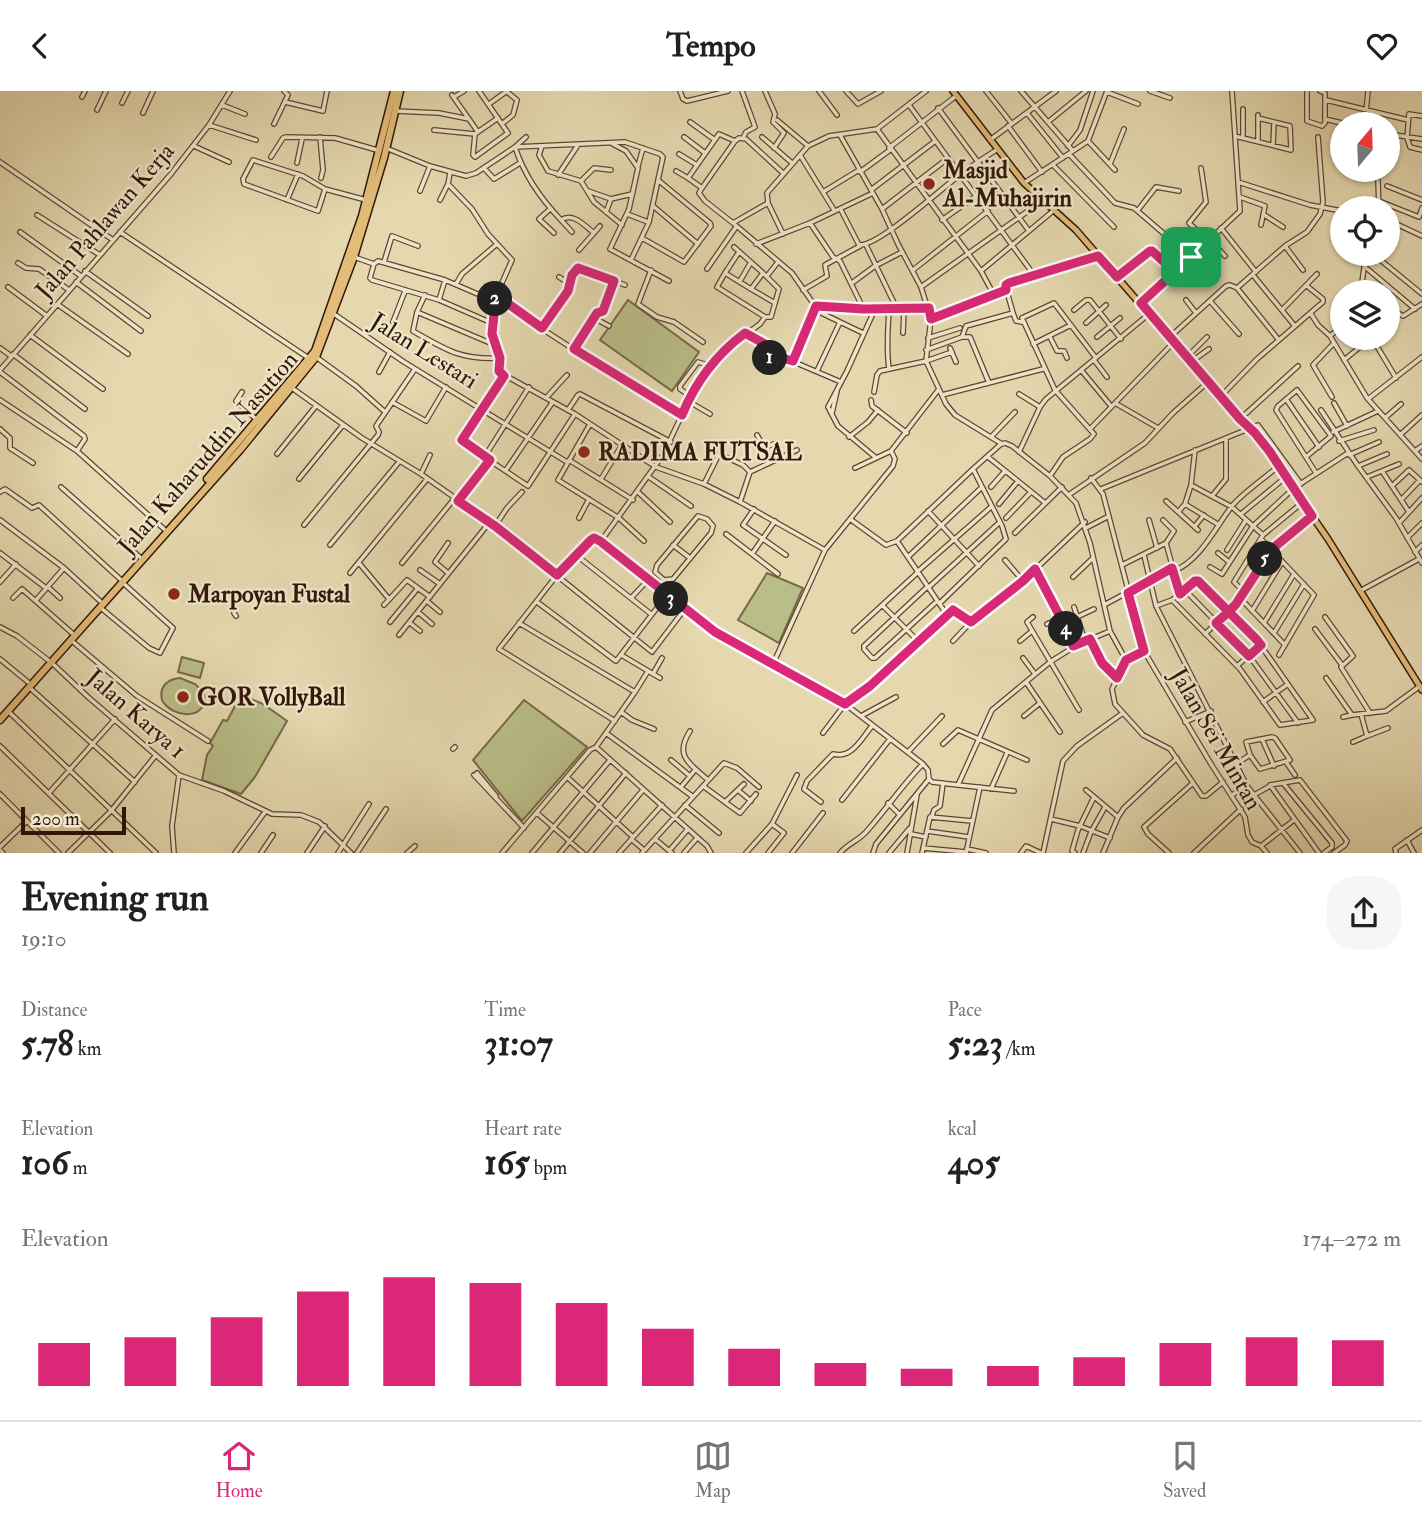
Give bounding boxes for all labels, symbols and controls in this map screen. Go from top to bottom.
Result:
text: Tempo [666,26,756,66]
icon: back [21,27,59,65]
icon: heart [1363,27,1401,65]
north arrow [1330,112,1400,182]
map controls [1330,112,1400,350]
street label: Jalan Pahlawan Kerja [28,136,182,306]
place label: Masjid Al-Muhajirin [942,155,1073,214]
marker: Masjid Al-Muhajirin [921,176,937,192]
button: locate [1330,196,1400,266]
pin [1161,227,1221,287]
icon: arrive [1172,238,1210,276]
button: layers [1330,280,1400,350]
pin: 2 [477,281,512,317]
text: 2 [490,286,499,310]
street label: Jalan Lestari [364,305,484,396]
pin: 1 [752,341,788,375]
street label: Jalan Kaharuddin Nasution [110,345,305,562]
text: 1 [766,345,773,369]
place label: RADIMA FUTSAL [598,437,803,468]
marker: RADIMA FUTSAL [576,444,592,460]
pin: 5 [1248,541,1282,577]
text: 5 [1260,546,1269,570]
place label: Marpoyan Fustal [187,579,351,610]
pin: 3 [654,581,688,617]
marker: Marpoyan Fustal [166,586,182,602]
text: 3 [667,586,674,610]
pin: 4 [1048,611,1084,647]
text: 4 [1060,616,1071,640]
street label: Jalan Sei Mintan [1162,661,1269,816]
street label: Jalan Karya 1 [79,662,192,766]
place label: GOR VollyBall [197,682,346,713]
marker: GOR VollyBall [175,689,191,705]
scale bar [21,804,126,836]
text: 200 m [32,807,80,831]
text: Evening run [21,874,209,922]
button: share [1327,876,1401,950]
text: 19:10 [21,924,66,953]
text: Distance [21,998,87,1022]
text: Time [484,998,526,1022]
text: Pace [948,998,982,1022]
text: 5.78 [21,1022,74,1066]
text: 31:07 [484,1022,553,1066]
text: 5:23 [948,1022,1003,1066]
text: km [74,1037,102,1061]
text: /km [1003,1037,1036,1061]
text: Elevation [21,1117,93,1141]
text: Heart rate [484,1117,562,1141]
text: kcal [948,1117,977,1141]
text: 106 [21,1141,69,1185]
text: 165 [484,1141,530,1185]
text: 405 [948,1141,1000,1185]
text: m [69,1156,88,1180]
text: bpm [530,1156,567,1180]
text: Elevation [21,1224,109,1253]
text: 174–272 m [1302,1224,1401,1253]
tab: Home [216,1437,263,1503]
tab: Map [694,1437,732,1503]
tab: Saved [1163,1437,1206,1503]

